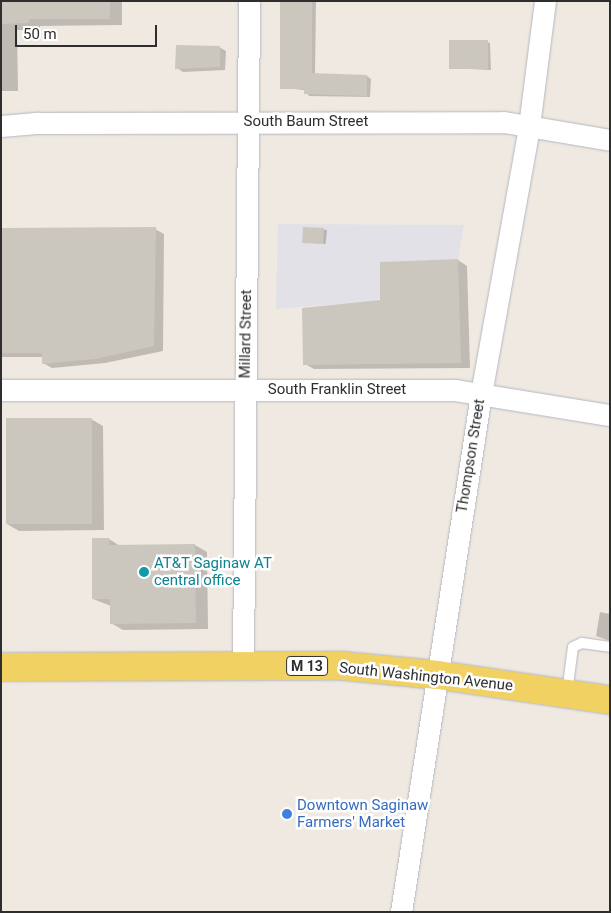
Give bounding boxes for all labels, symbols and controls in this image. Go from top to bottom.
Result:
scale bar [18,15,160,47]
text: 50 m [23,25,57,43]
street label: South Baum Street [244,113,368,131]
street label: Millard Street [236,289,256,379]
street label: South Franklin Street [268,381,406,399]
street label: Thompson Street [453,398,489,514]
place label: AT&T Saginaw AT central office [154,554,272,589]
marker: AT&T Saginaw AT central office [138,566,150,578]
road number: M 13 [286,654,328,678]
street label: South Washington Avenue [338,659,514,695]
place label: Downtown Saginaw Farmers' Market [297,796,428,831]
marker: Downtown Saginaw Farmers' Market [281,808,293,820]

